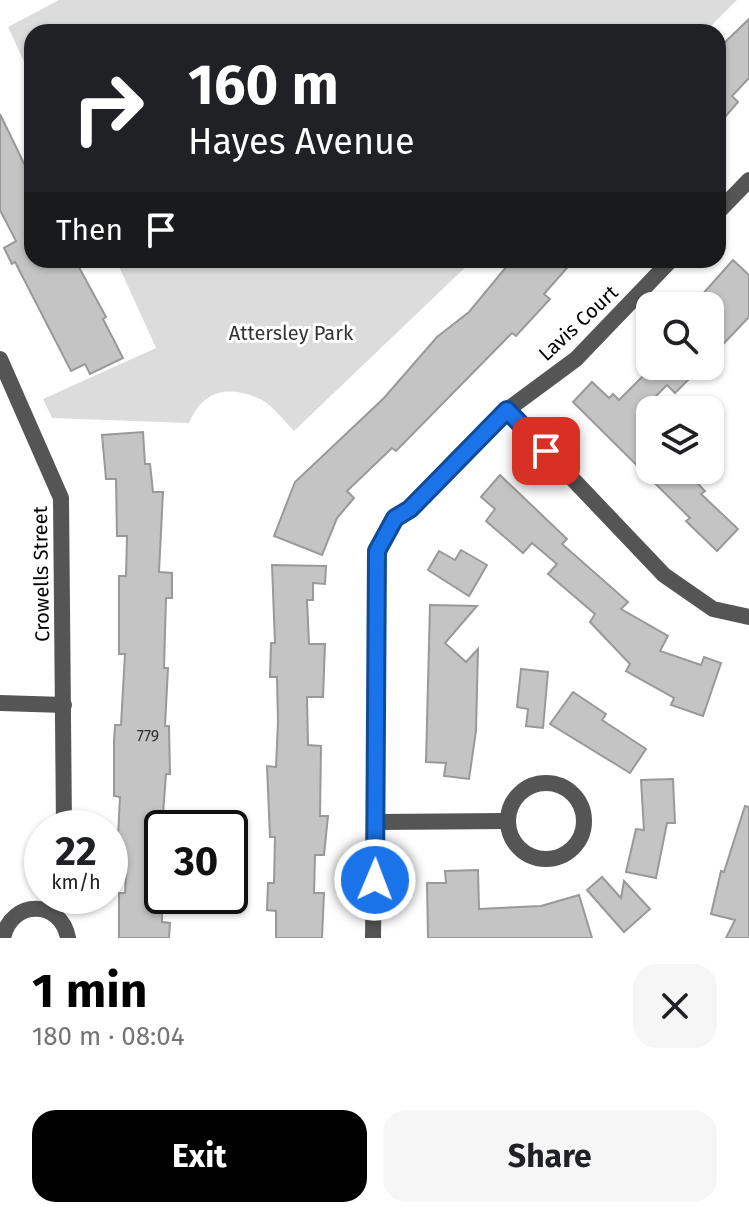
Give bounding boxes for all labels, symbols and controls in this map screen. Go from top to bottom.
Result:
text: 160 m [188,52,339,119]
icon: right [56,56,160,160]
text: Hayes Avenue [188,120,415,164]
icon: arrive [139,208,183,252]
text: Then [56,212,123,248]
street label: Lavis Court [533,280,623,366]
map controls [636,292,724,484]
button: search [636,292,724,380]
park label: Attersley Park [229,321,354,345]
button: layers [636,396,724,484]
pin [512,417,580,485]
icon: arrive [524,429,568,473]
street label: Crowells Street [28,505,54,642]
house number: 779 [137,727,159,746]
speed limit sign: 30 [144,810,248,914]
text: 22 [55,828,97,876]
position arrow [333,838,417,922]
text: km/h [51,870,101,894]
text: 1 min [32,962,147,1020]
button: close [633,964,717,1048]
text: 180 m · 08:04 [32,1021,185,1052]
button: Exit [32,1110,367,1202]
button: Share [383,1110,717,1202]

